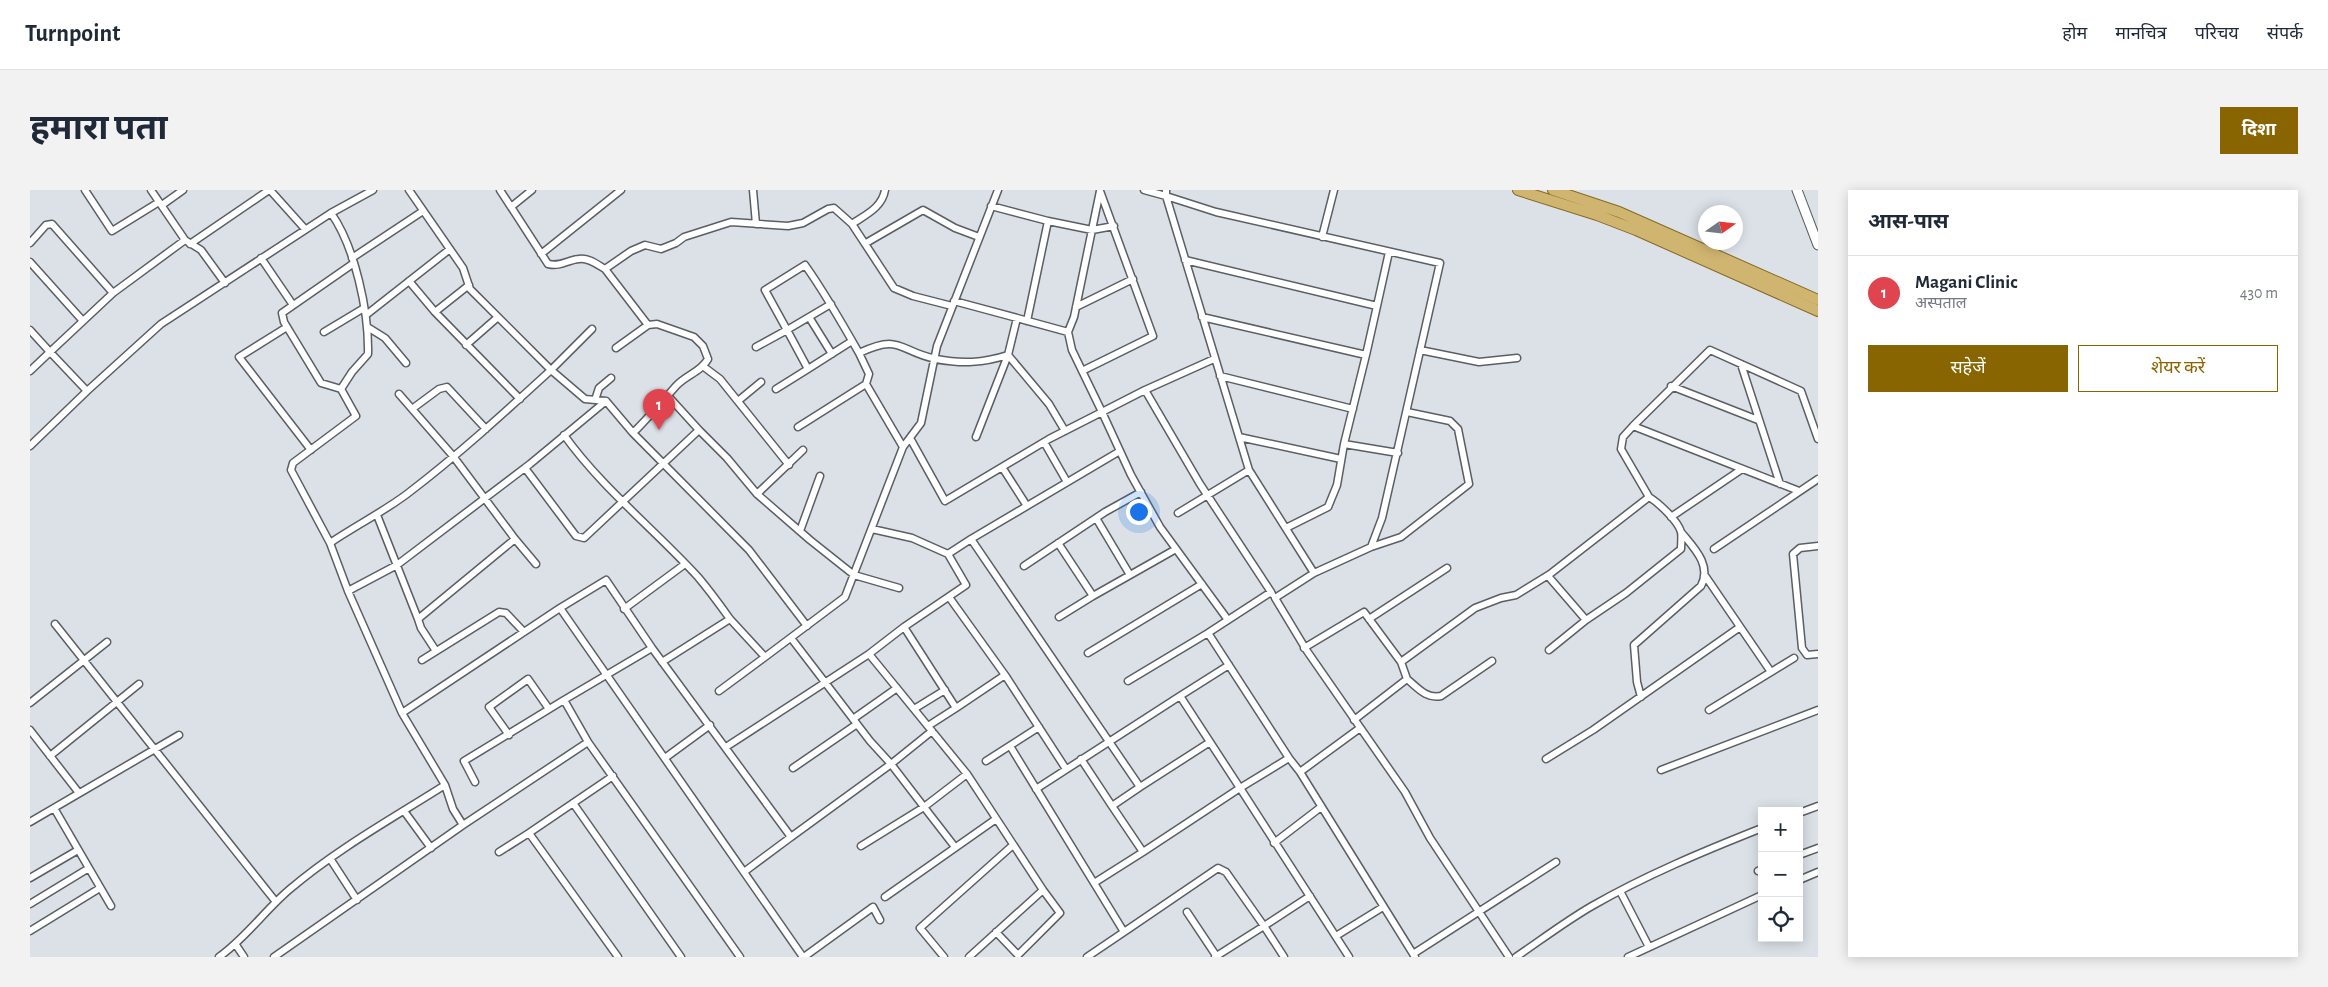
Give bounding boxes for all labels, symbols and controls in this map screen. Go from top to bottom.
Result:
text: Turnpoint [25,22,120,46]
text: होम [2062,25,2087,43]
text: मानचित्र [2115,25,2167,43]
text: परिचय [2195,25,2239,43]
text: संपर्क [2267,25,2303,43]
button: दिशा [2220,107,2298,154]
text: हमारा पता [30,111,167,146]
north arrow [1698,205,1743,250]
text: आस-पास [1868,211,1949,232]
text: Magani Clinic [1915,273,2017,292]
text: 1 [1881,285,1887,301]
text: 430 m [2240,285,2278,301]
text: अस्पताल [1915,295,1967,311]
button: सहेजें [1868,345,2068,392]
button: शेयर करें [2078,345,2278,392]
pin: 1 [643,389,675,430]
your location [1126,499,1152,525]
map controls [1758,807,1803,942]
button: + [1758,807,1803,852]
button: − [1758,852,1803,897]
button: locate [1758,897,1803,942]

